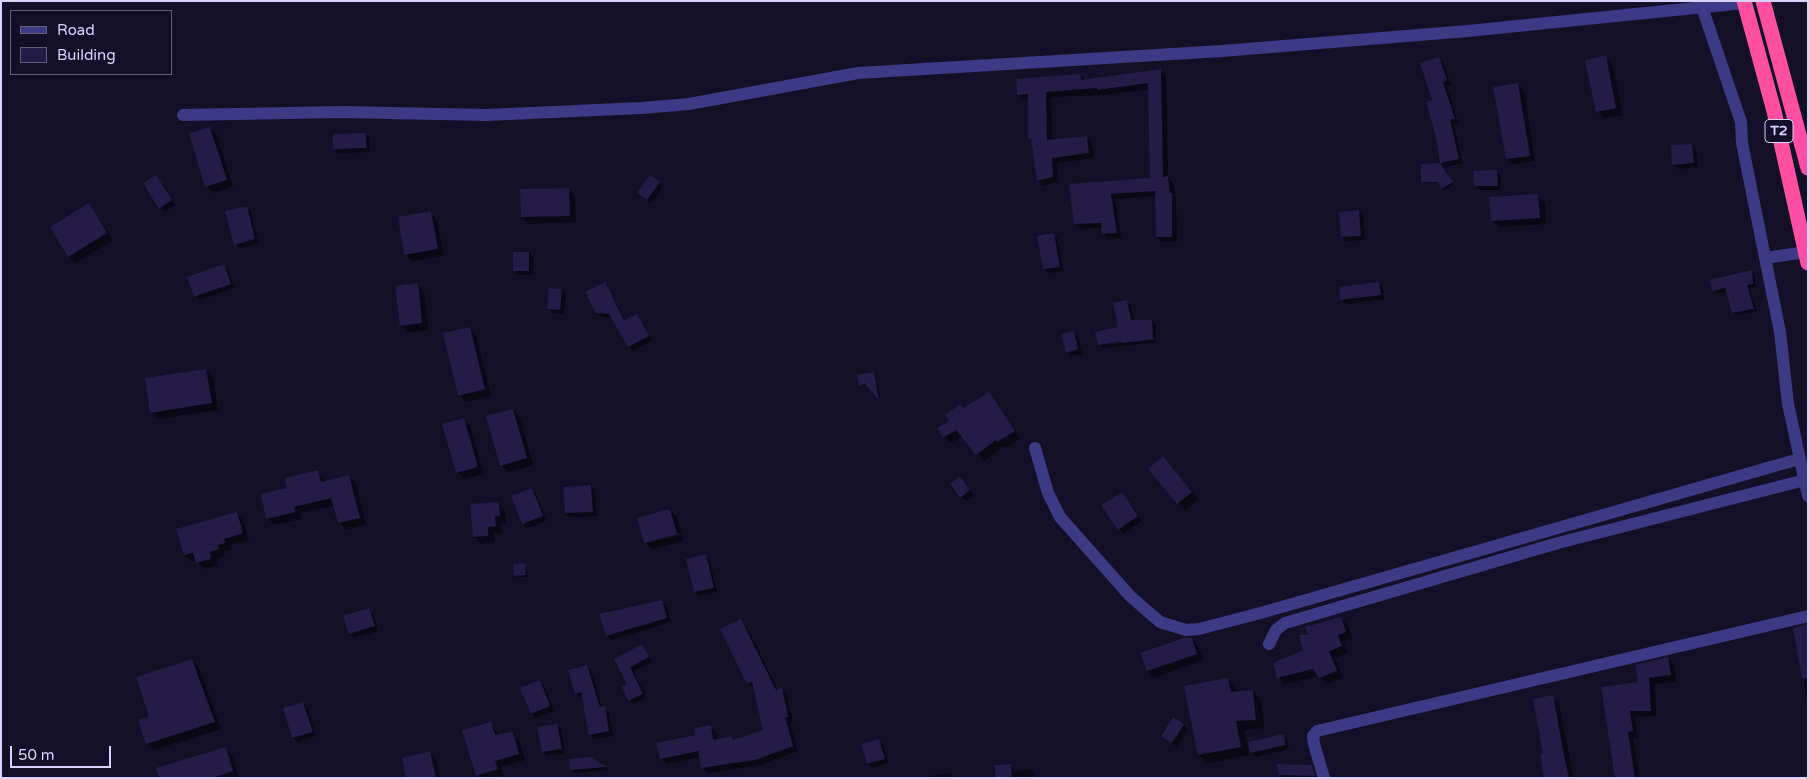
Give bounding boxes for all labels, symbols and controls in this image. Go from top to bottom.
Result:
legend [10,10,172,75]
text: Road [57,21,95,39]
text: Building [57,46,116,64]
road number: T2 [1765,120,1793,142]
scale bar [12,736,114,768]
text: 50 m [18,746,55,764]

